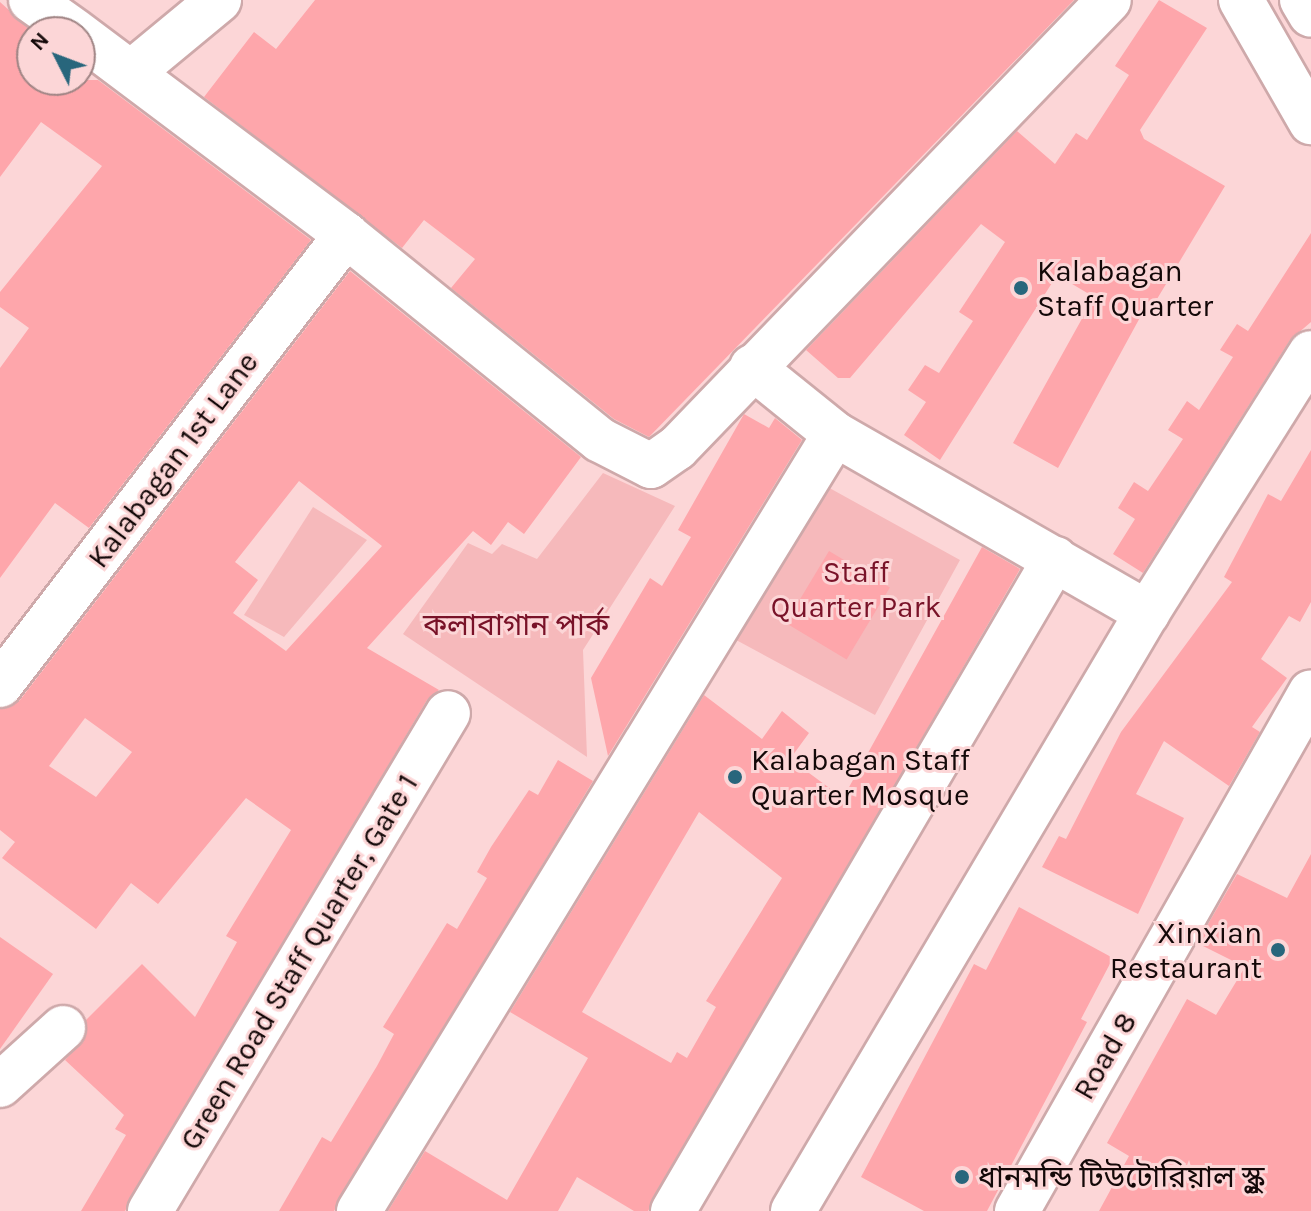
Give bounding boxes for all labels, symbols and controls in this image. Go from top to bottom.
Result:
north arrow [16,16,96,96]
text: N [25,27,55,56]
place label: Kalabagan Staff Quarter [1037,253,1213,324]
marker: Kalabagan Staff Quarter [1012,279,1030,297]
street label: Kalabagan 1st Lane [80,345,266,575]
park label: Staff Quarter Park [771,554,941,624]
park label: কলাবাগান পার্ক [423,607,609,643]
place label: Kalabagan Staff Quarter Mosque [751,742,970,812]
street label: Green Road Staff Quarter, Gate 1 [172,768,426,1156]
marker: Kalabagan Staff Quarter Mosque [726,768,744,786]
place label: Xinxian Restaurant [1110,915,1262,986]
marker: Xinxian Restaurant [1269,941,1287,959]
street label: Road 8 [1066,1006,1144,1106]
place label: ধানমন্ডি টিউটোরিয়াল স্কুল [978,1159,1264,1195]
marker: ধানমন্ডি টিউটোরিয়াল স্কুল [953,1168,971,1186]

